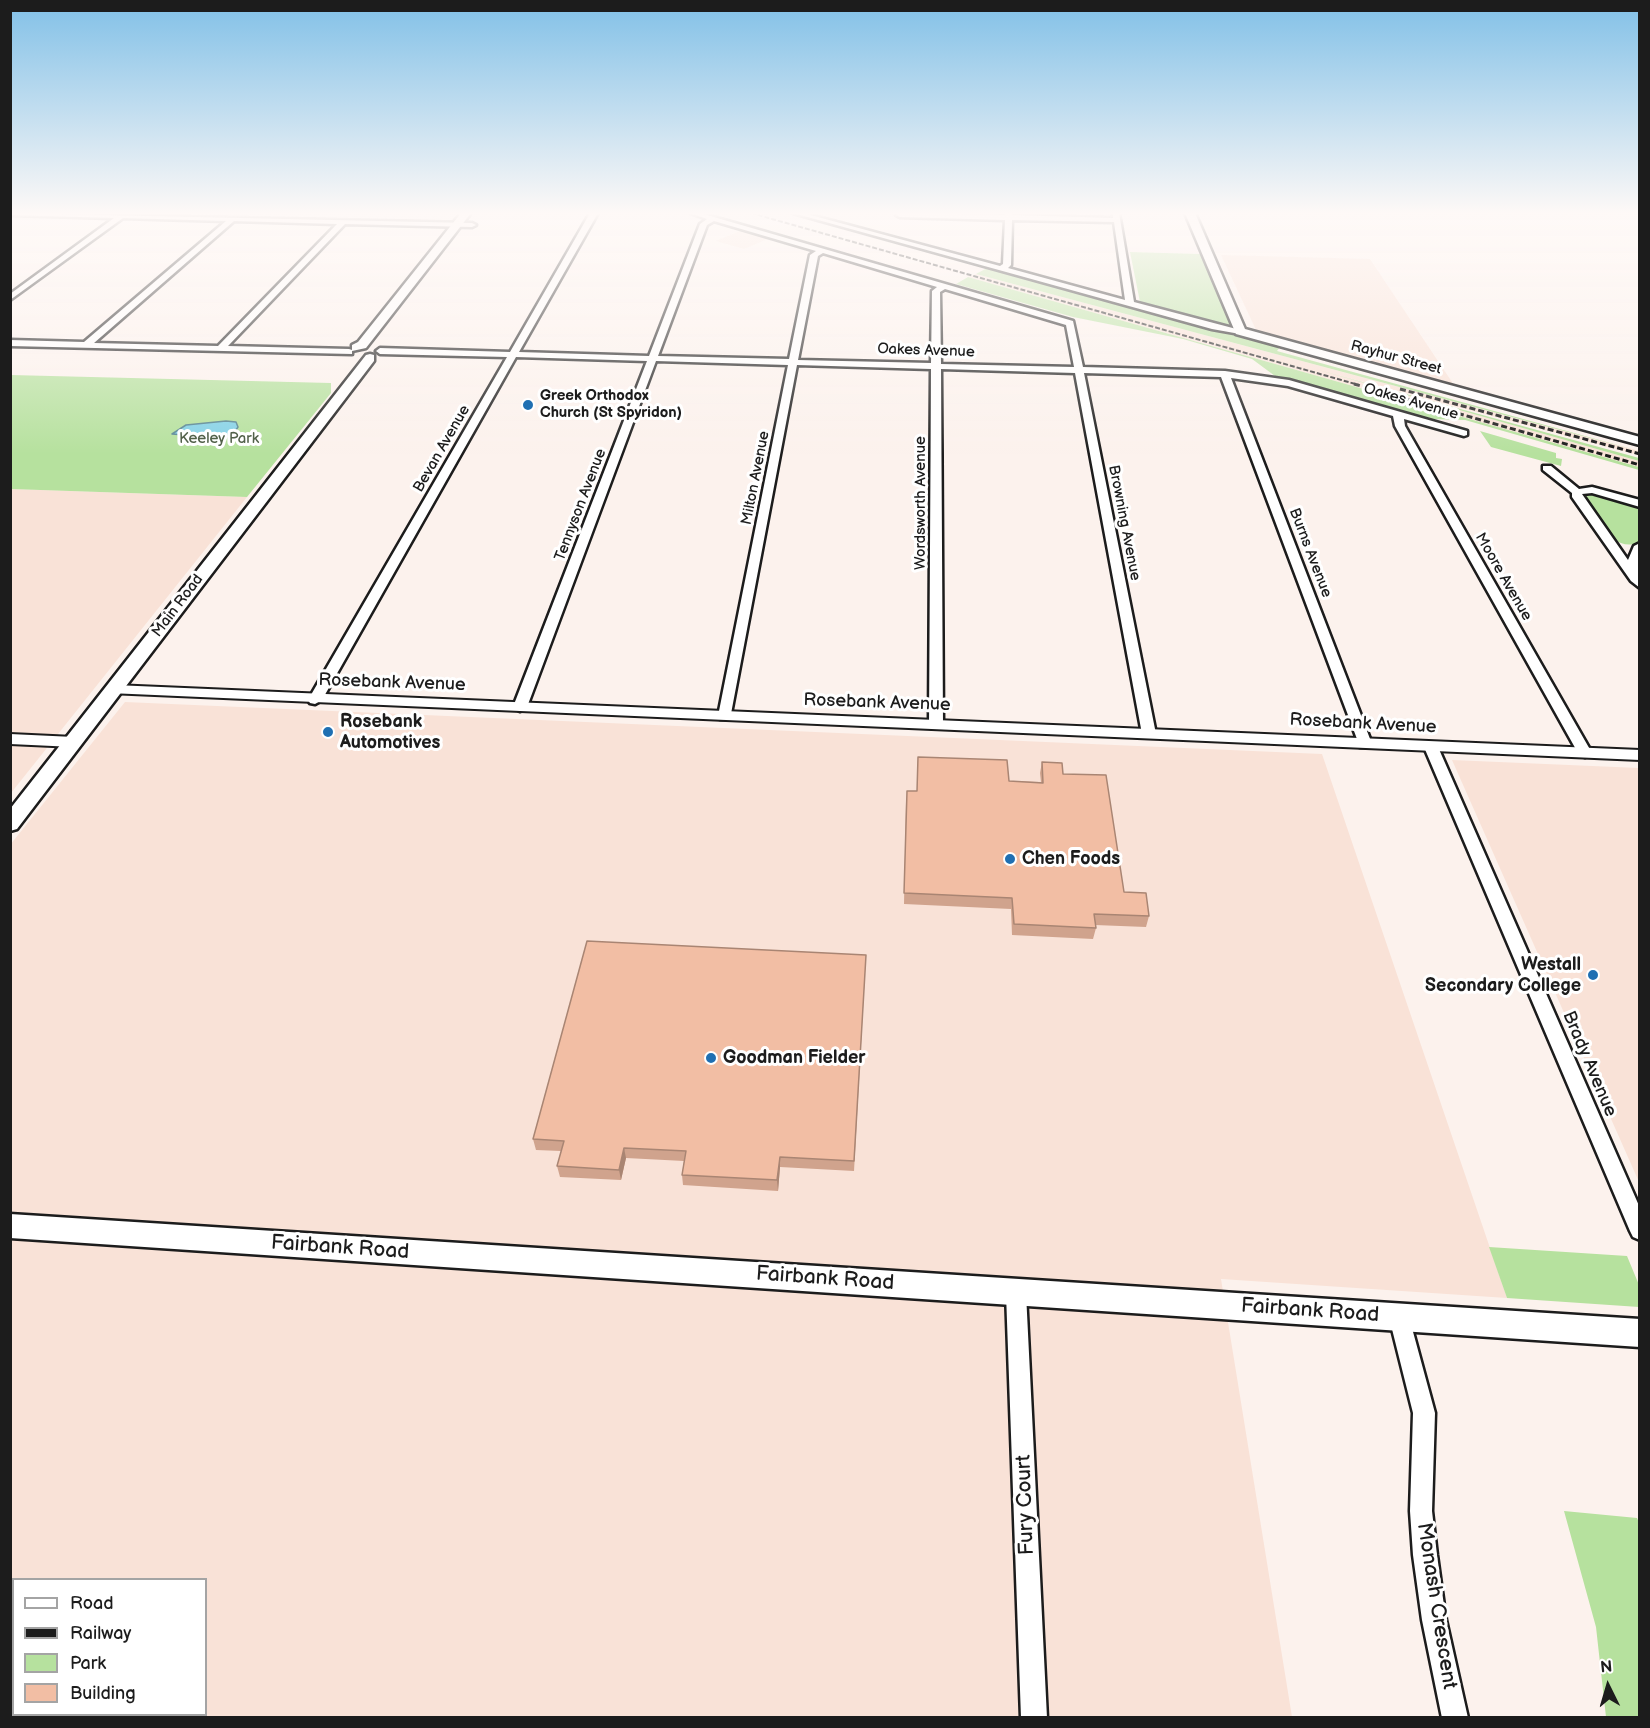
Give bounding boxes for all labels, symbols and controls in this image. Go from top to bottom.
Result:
street label: Rayhur Street [1349,337,1443,379]
street label: Oakes Avenue [877,340,975,362]
street label: Oakes Avenue [1362,380,1460,424]
place label: Greek Orthodox Church (St Spyridon) [540,387,682,422]
marker: Greek Orthodox Church (St Spyridon) [521,398,535,412]
street label: Bevan Avenue [410,402,474,496]
street label: Milton Avenue [738,429,774,527]
park label: Keeley Park [179,430,259,448]
street label: Wordsworth Avenue [912,436,930,570]
street label: Tennyson Avenue [551,446,611,564]
street label: Browning Avenue [1104,464,1144,582]
street label: Burns Avenue [1285,506,1335,600]
street label: Moore Avenue [1471,530,1535,624]
street label: Main Road [149,571,207,641]
street label: Rosebank Avenue [318,670,466,696]
street label: Rosebank Avenue [803,690,951,716]
street label: Rosebank Avenue [1289,709,1437,739]
place label: Rosebank Automotives [340,711,440,754]
marker: Rosebank Automotives [321,725,335,739]
place label: Chen Foods [1022,848,1120,870]
marker: Chen Foods [1003,852,1017,866]
place label: Westall Secondary College [1425,954,1581,996]
marker: Westall Secondary College [1586,968,1600,982]
street label: Brady Avenue [1557,1008,1621,1120]
place label: Goodman Fielder [723,1047,865,1069]
marker: Goodman Fielder [704,1051,718,1065]
street label: Fairbank Road [270,1231,410,1265]
street label: Fairbank Road [755,1262,895,1296]
street label: Fairbank Road [1240,1294,1380,1328]
street label: Fury Court [1012,1454,1040,1556]
street label: Monash Crescent [1410,1521,1462,1691]
legend [12,1578,207,1716]
text: Road [70,1593,114,1614]
text: Railway [70,1623,132,1644]
text: Park [70,1653,106,1674]
north arrow [1578,1656,1638,1716]
text: N [1600,1658,1613,1678]
text: Building [70,1683,136,1704]

